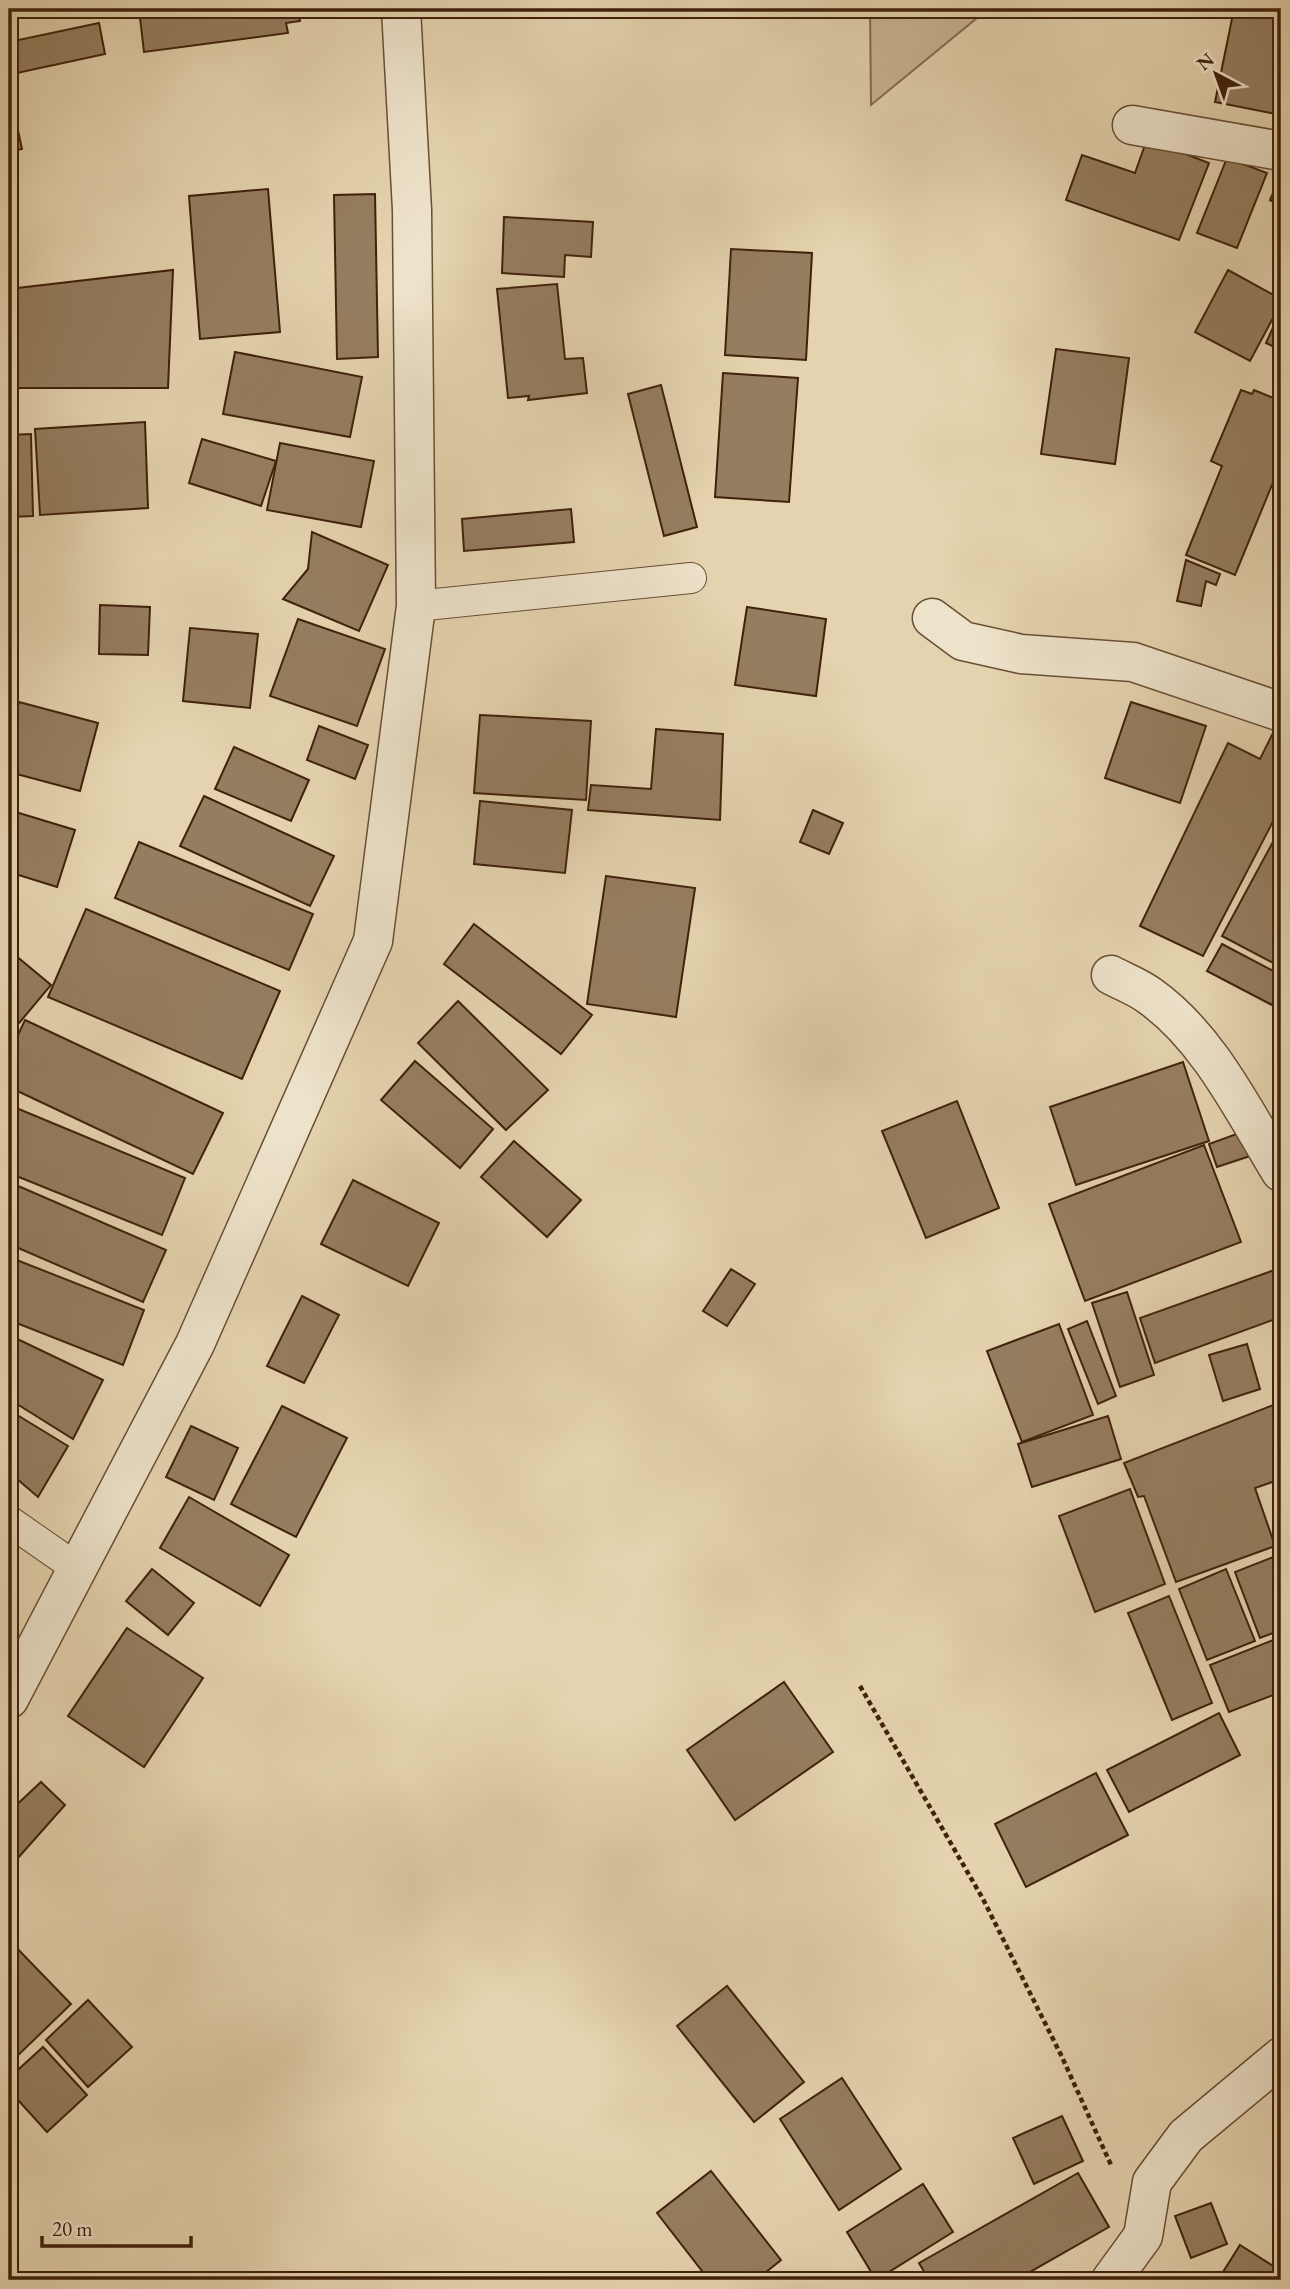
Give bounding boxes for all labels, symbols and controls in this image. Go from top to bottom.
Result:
north arrow [1182,38,1252,108]
text: N [1191,47,1220,76]
scale bar [42,2205,191,2249]
text: 20 m [52,2215,93,2242]

